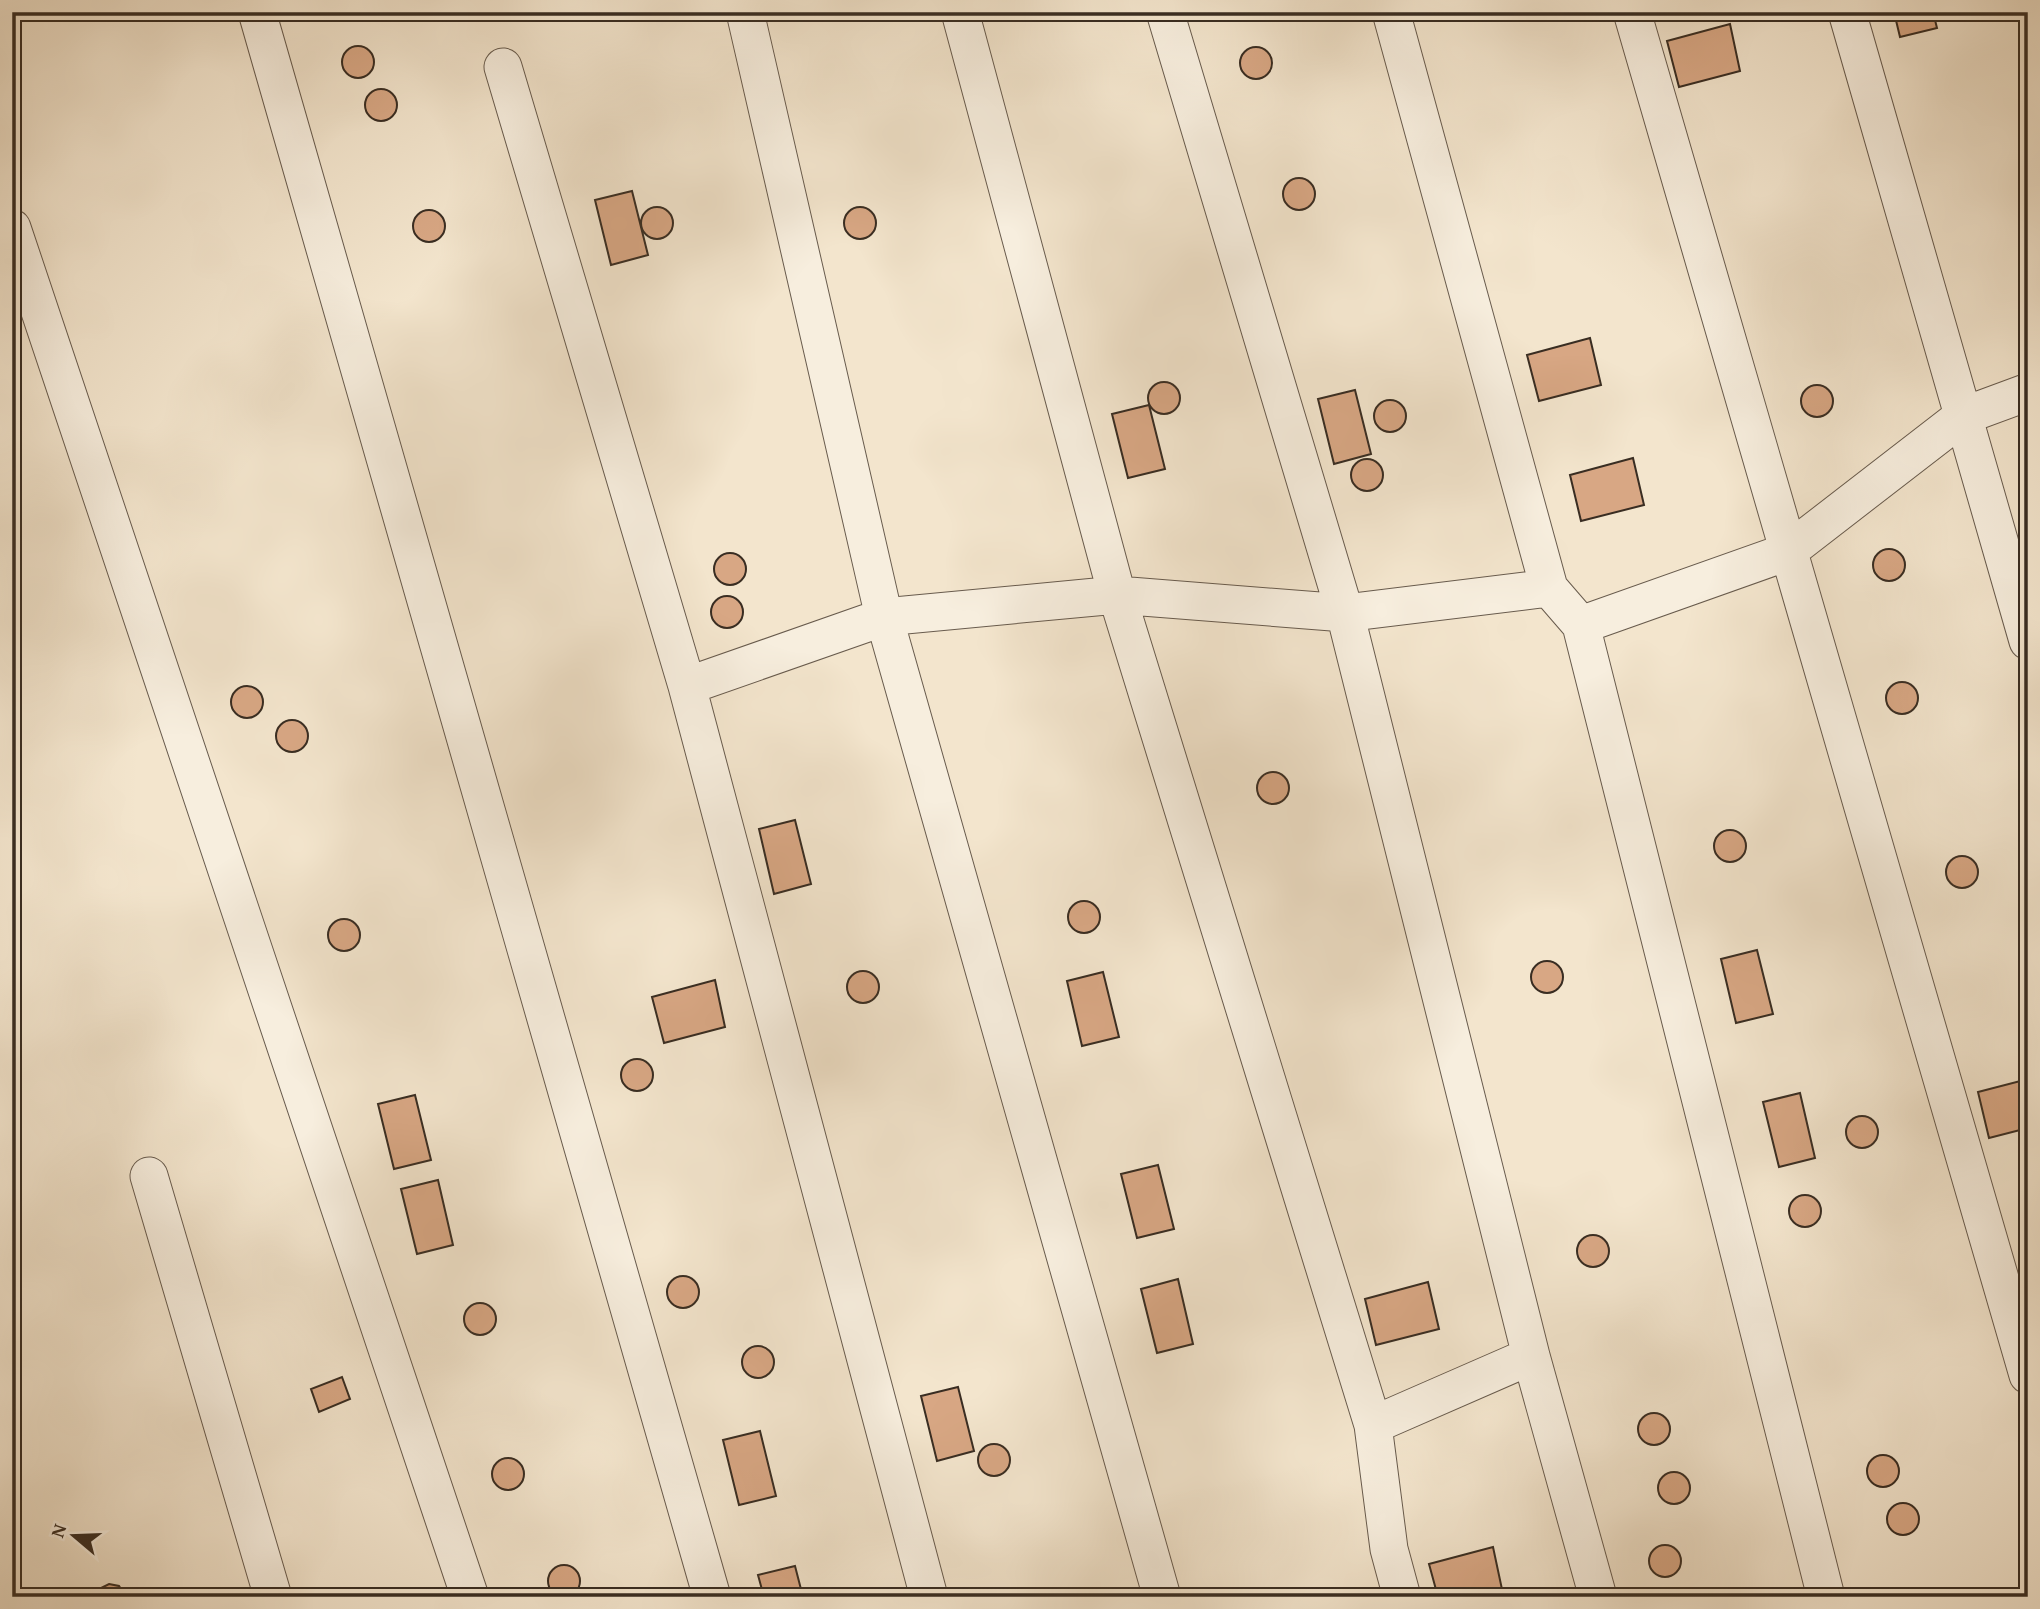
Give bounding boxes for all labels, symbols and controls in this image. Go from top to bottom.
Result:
north arrow [38,1500,108,1570]
text: N [43,1520,73,1541]

